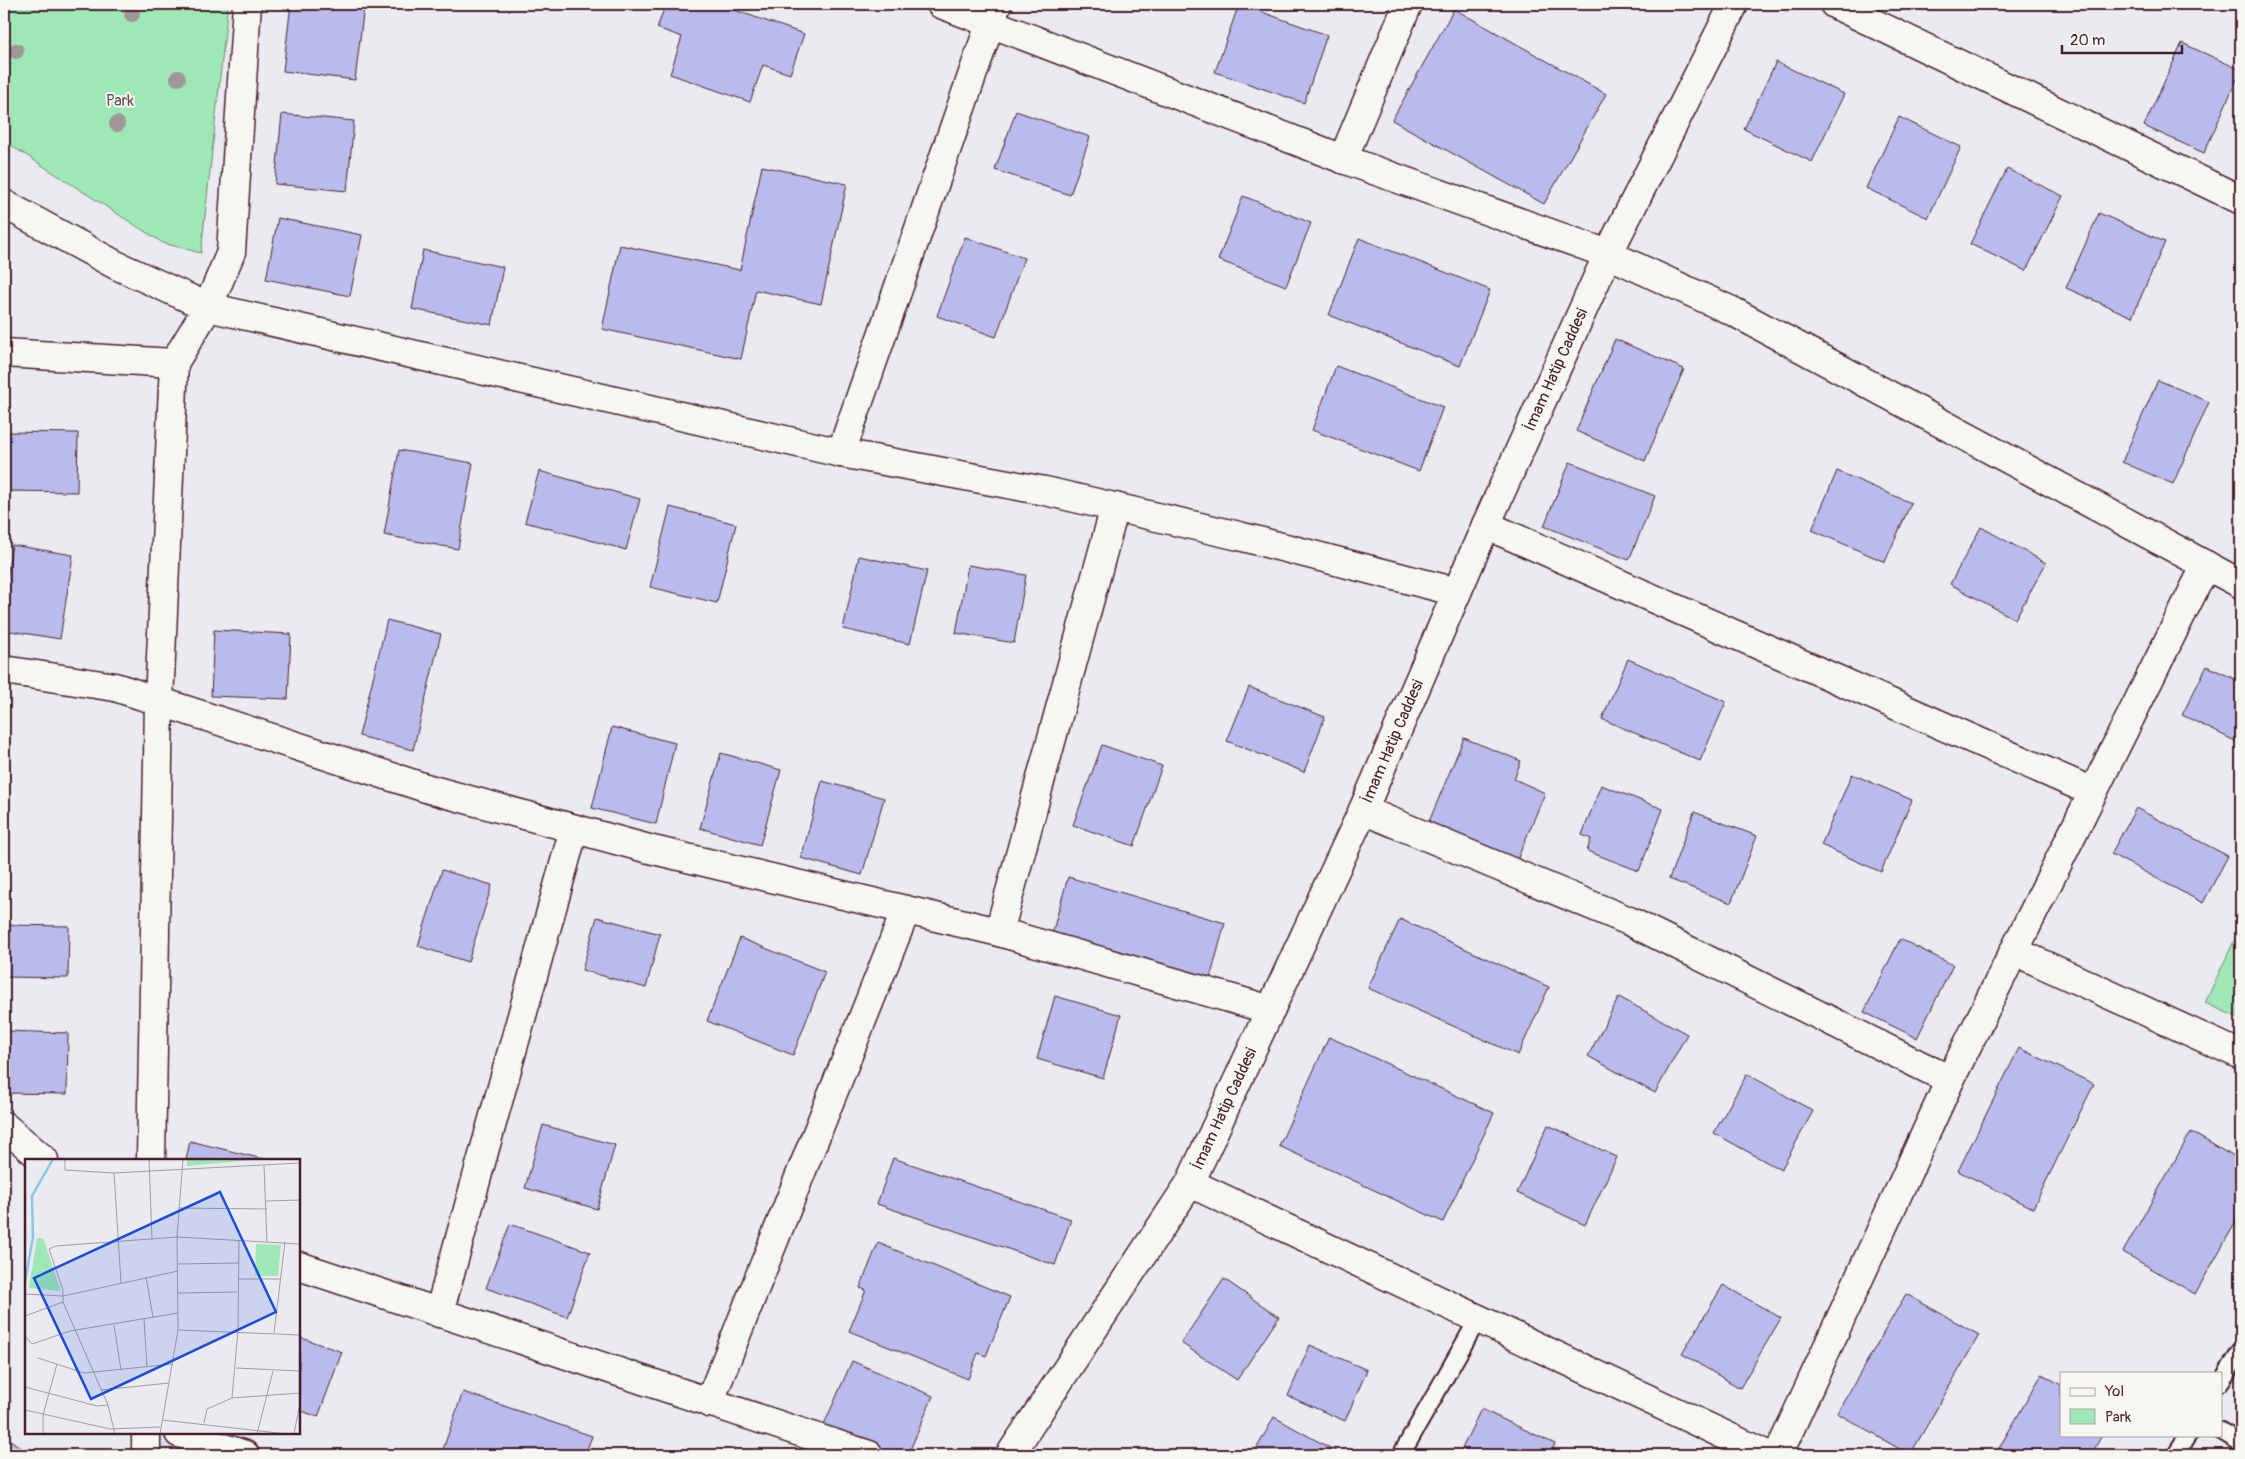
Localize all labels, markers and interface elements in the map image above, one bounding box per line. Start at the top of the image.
scale bar [2062,22,2182,54]
text: 20 m [2070,31,2105,50]
park label: Park [106,91,134,111]
street label: İmam Hatip Caddesi [1520,305,1592,434]
street label: İmam Hatip Caddesi [1357,677,1428,806]
street label: İmam Hatip Caddesi [1187,1044,1261,1173]
inset map [25,1159,300,1434]
legend [2060,1372,2222,1436]
text: Yol [2104,1382,2124,1401]
text: Park [2105,1408,2132,1427]

